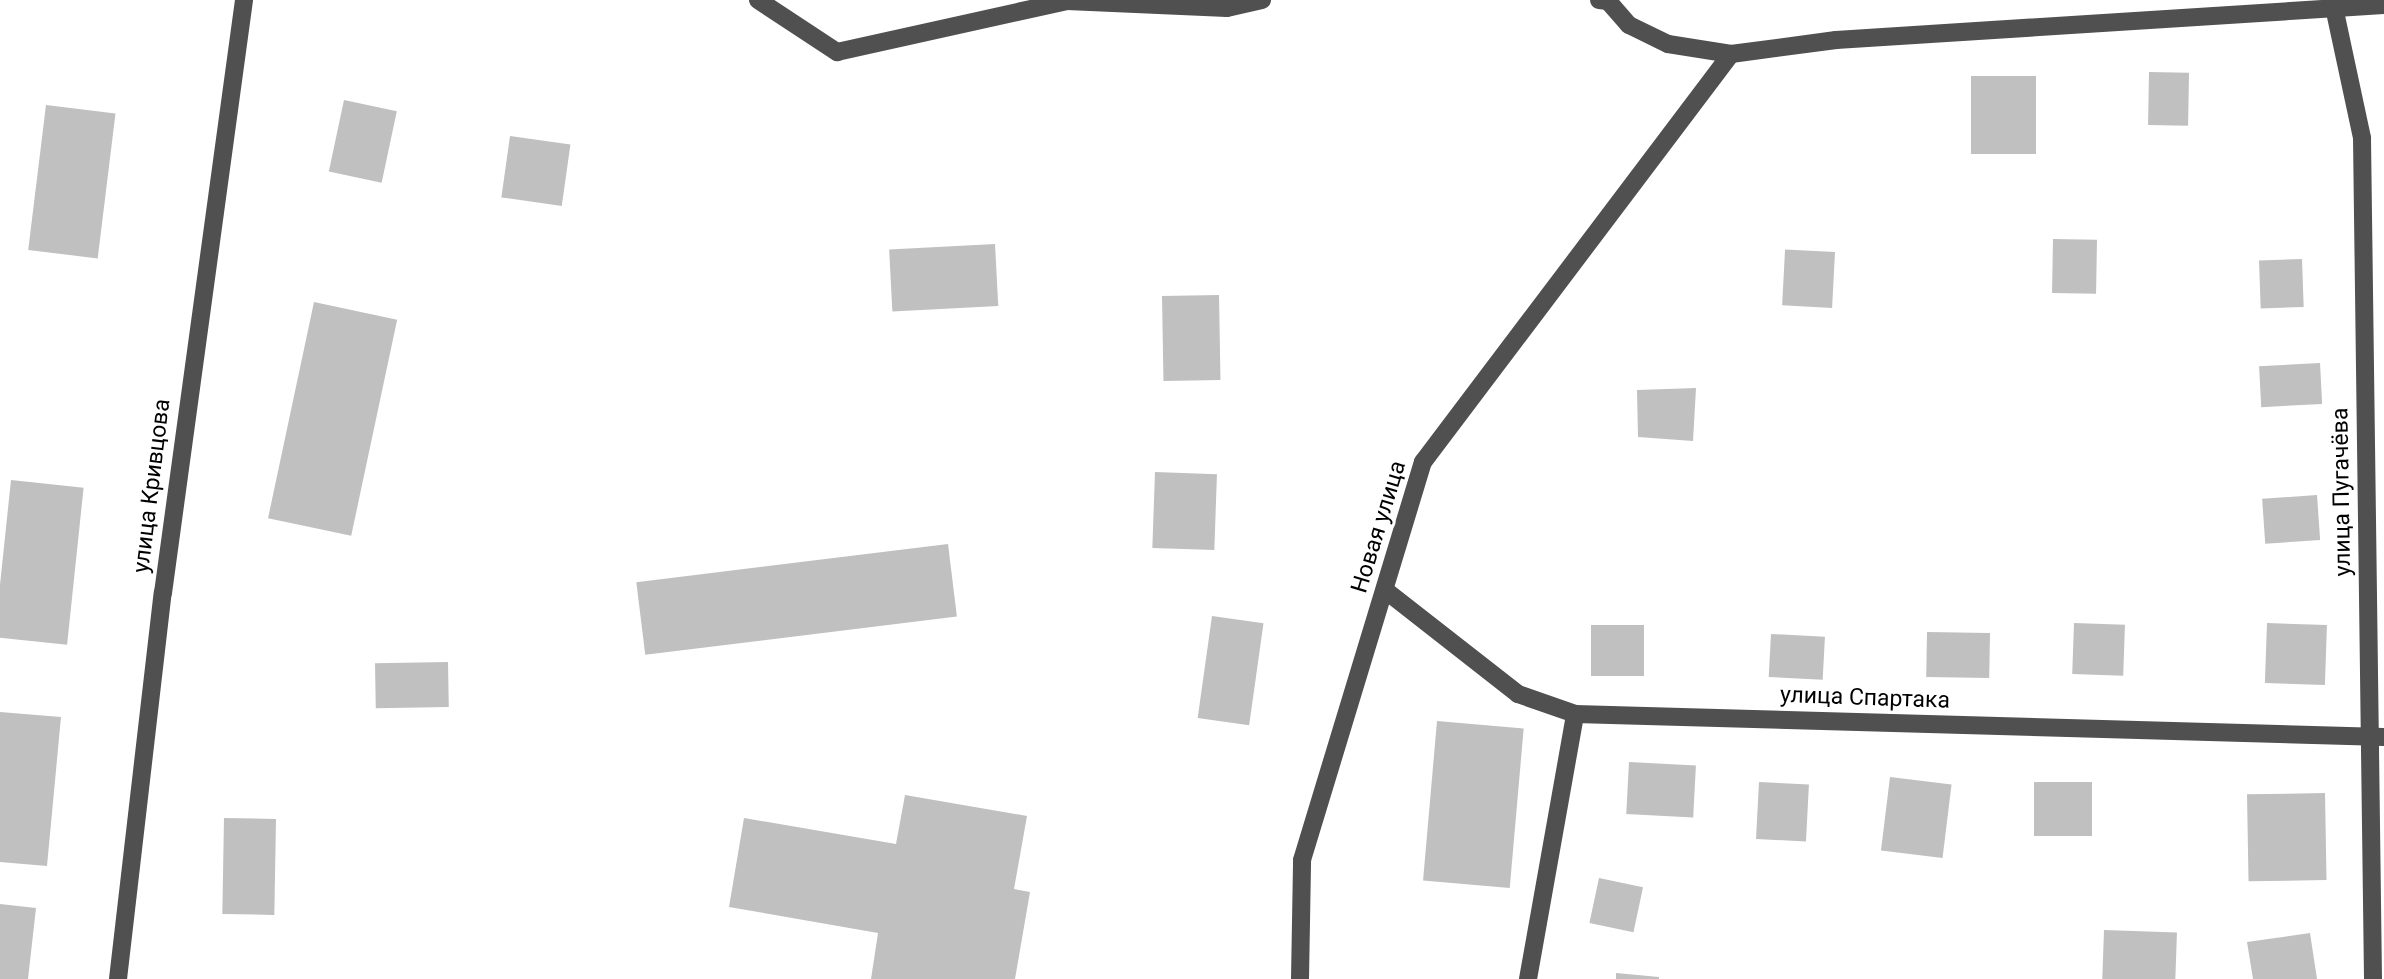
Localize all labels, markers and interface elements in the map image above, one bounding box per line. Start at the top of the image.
street label: улица Кривцова [128,397,176,575]
street label: улица Пугачёва [2327,407,2357,577]
street label: Новая улица [1346,458,1412,596]
street label: улица Спартака [1780,681,1950,715]

